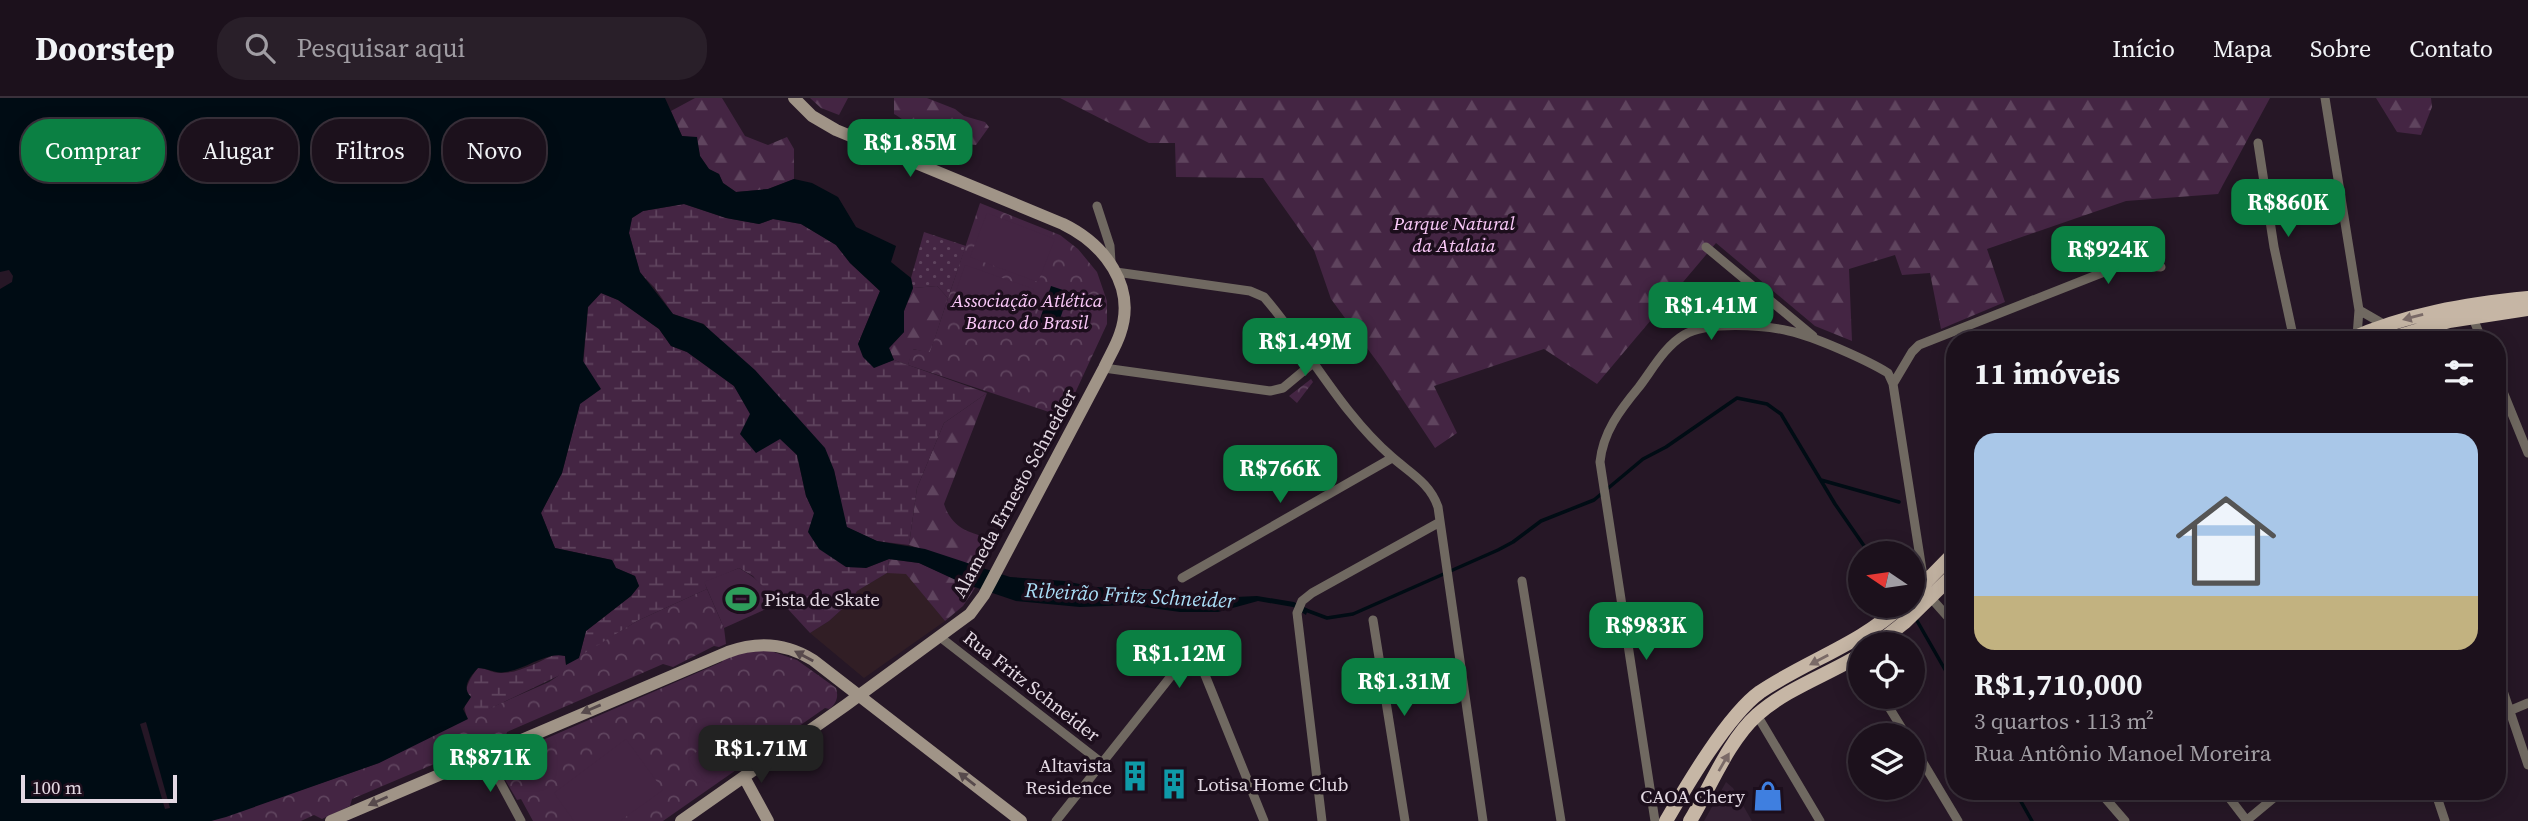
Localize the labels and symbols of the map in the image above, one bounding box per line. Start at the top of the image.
pin: R$1.85M [845,120,975,179]
pin: R$860K [2231,180,2345,239]
park label: Parque Natural da Atalaia [1392,210,1516,258]
pin: R$924K [2051,226,2165,286]
pin: R$1.41M [1646,282,1776,342]
park label: Associação Atlética Banco do Brasil [950,287,1103,335]
one-way arrow [2402,313,2423,323]
pin: R$1.49M [1240,318,1370,378]
street label: Alameda Ernesto Schneider [946,384,1082,602]
pin: R$766K [1223,446,1337,505]
north arrow [1848,541,1925,618]
water label: Ribeirão Fritz Schneider [1023,575,1236,615]
sports icon: Pista de Skate [724,582,758,616]
place label: Pista de Skate [764,586,880,612]
pin: R$983K [1589,602,1703,662]
street label: Rua Fritz Schneider [958,625,1106,747]
pin: R$1.12M [1114,630,1244,690]
one-way arrow [794,650,814,661]
one-way arrow [1809,654,1829,666]
pin: R$1.31M [1339,658,1469,718]
one-way arrow [581,704,602,715]
pin: R$1.71M [696,726,826,785]
pin: R$871K [433,734,547,794]
place label: Altavista Residence [1025,752,1112,800]
one-way arrow [1718,752,1730,772]
building icon: Altavista Residence [1118,759,1152,793]
building icon: Lotisa Home Club [1157,767,1191,801]
place label: Lotisa Home Club [1197,771,1349,797]
scale bar [21,772,177,804]
one-way arrow [958,772,976,787]
shop icon: CAOA Chery [1751,779,1785,813]
place label: CAOA Chery [1640,783,1745,809]
one-way arrow [367,795,388,806]

